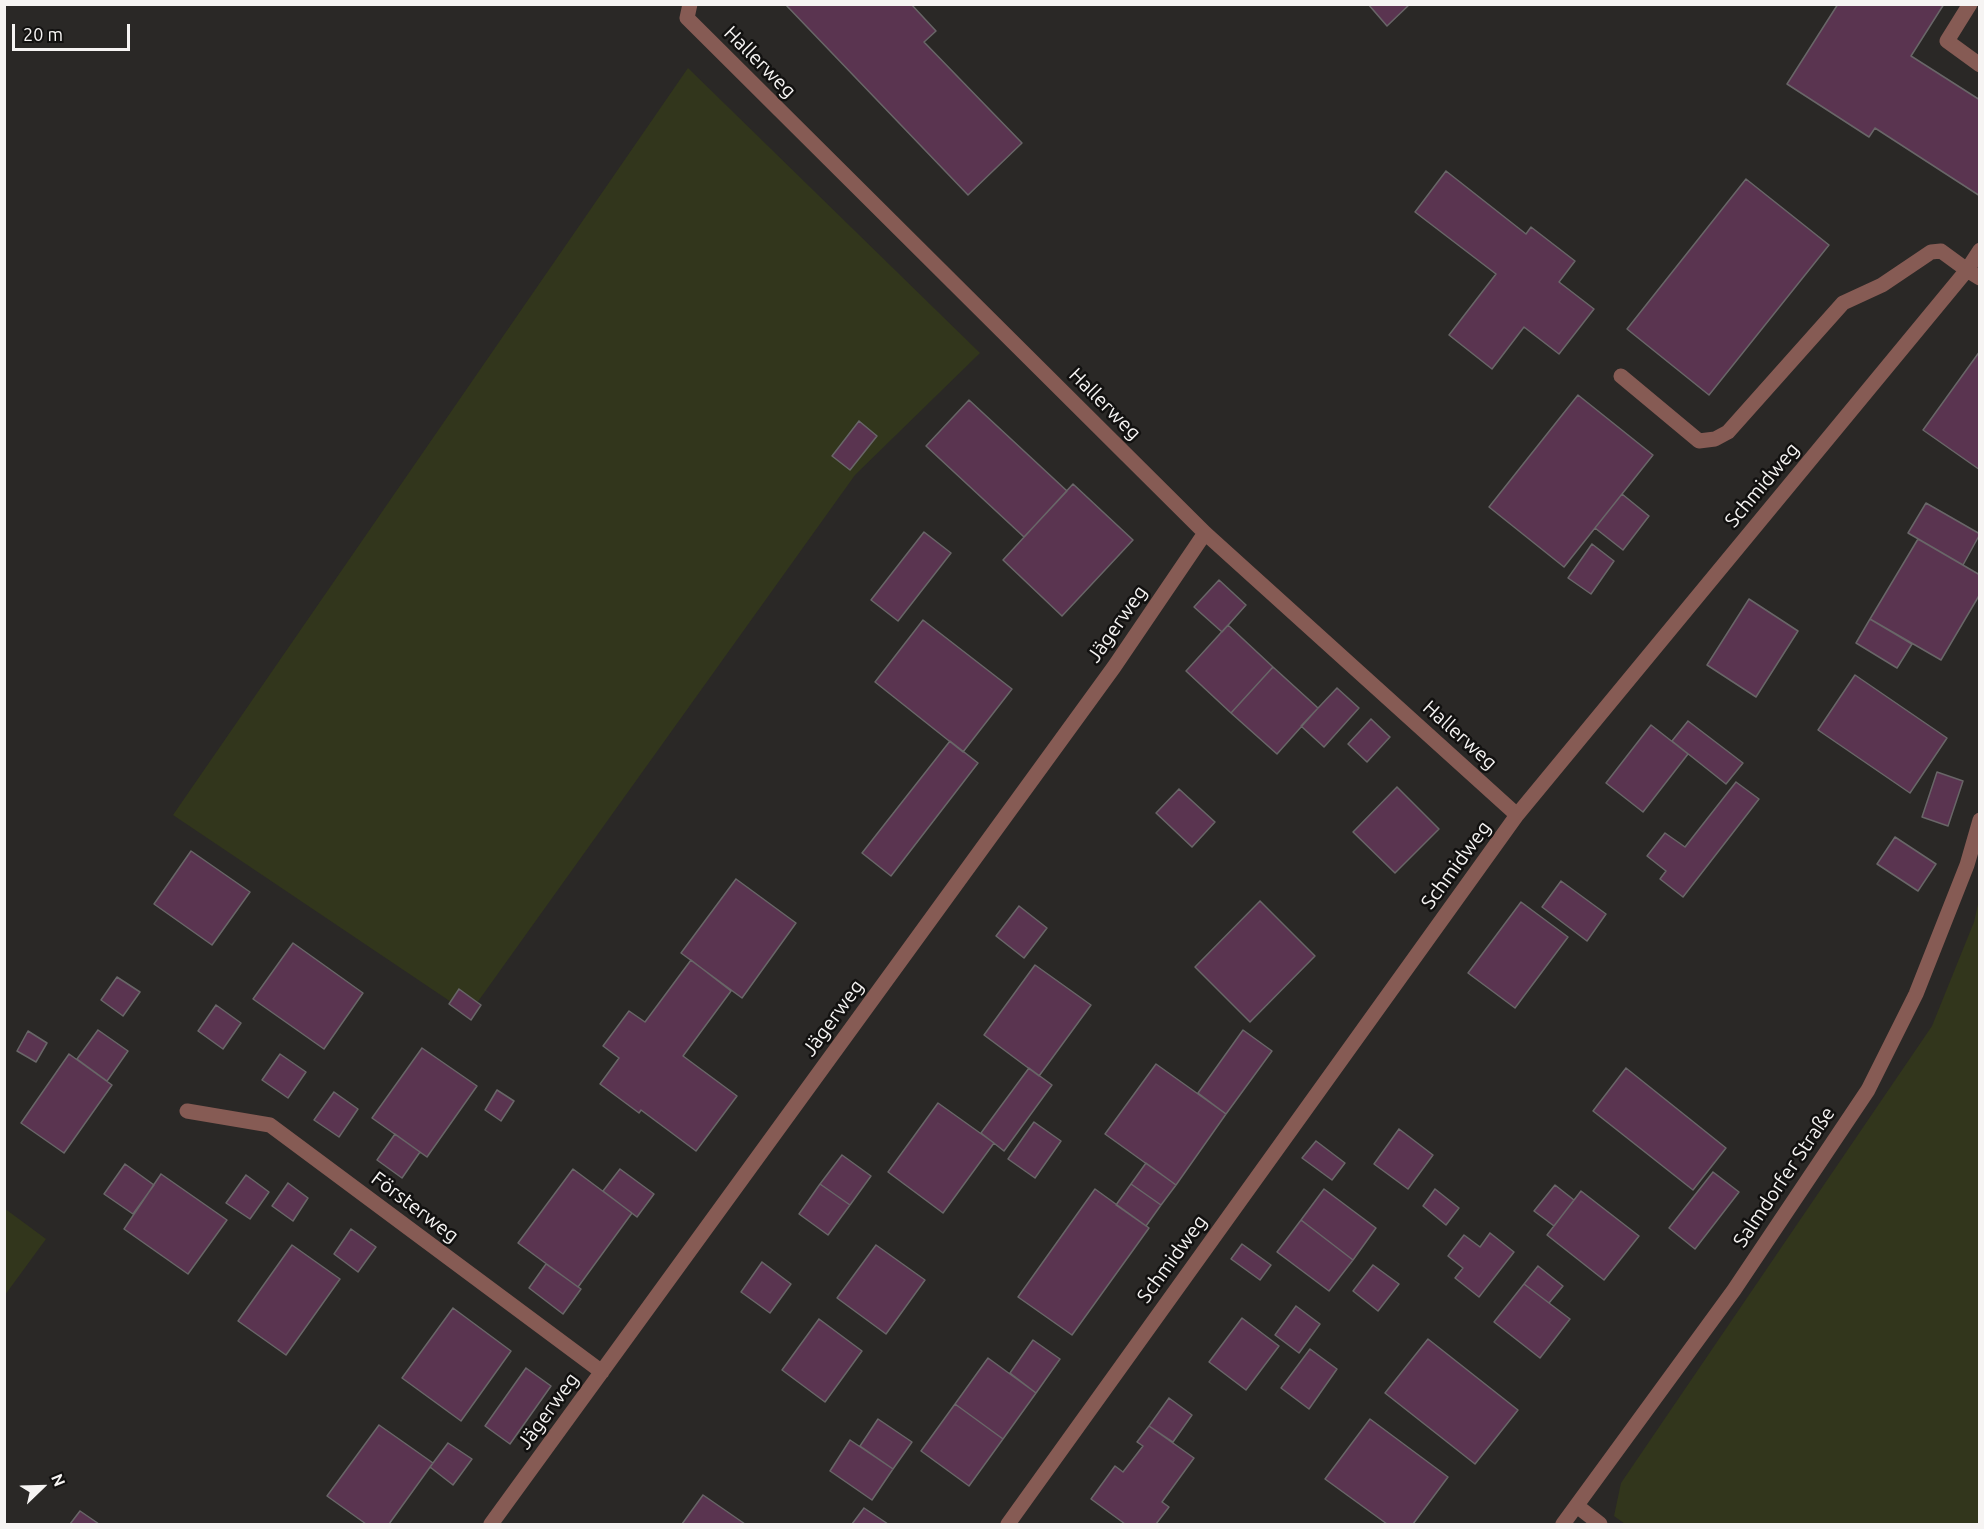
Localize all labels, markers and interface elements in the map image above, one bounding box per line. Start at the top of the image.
scale bar [15,12,134,50]
street label: Hallerweg [719,21,801,103]
text: 20 m [23,24,63,44]
street label: Hallerweg [1064,363,1146,445]
street label: Schmidweg [1720,438,1804,532]
street label: Jägerweg [1082,581,1152,667]
street label: Hallerweg [1418,695,1502,775]
street label: Schmidweg [1416,816,1496,914]
street label: Jägerweg [797,975,869,1061]
street label: Salmdorfer Straße [1728,1102,1840,1252]
street label: Försterweg [367,1166,463,1248]
street label: Schmidweg [1132,1210,1212,1308]
street label: Jägerweg [512,1368,584,1454]
north arrow [12,1457,72,1517]
text: N [48,1471,69,1489]

